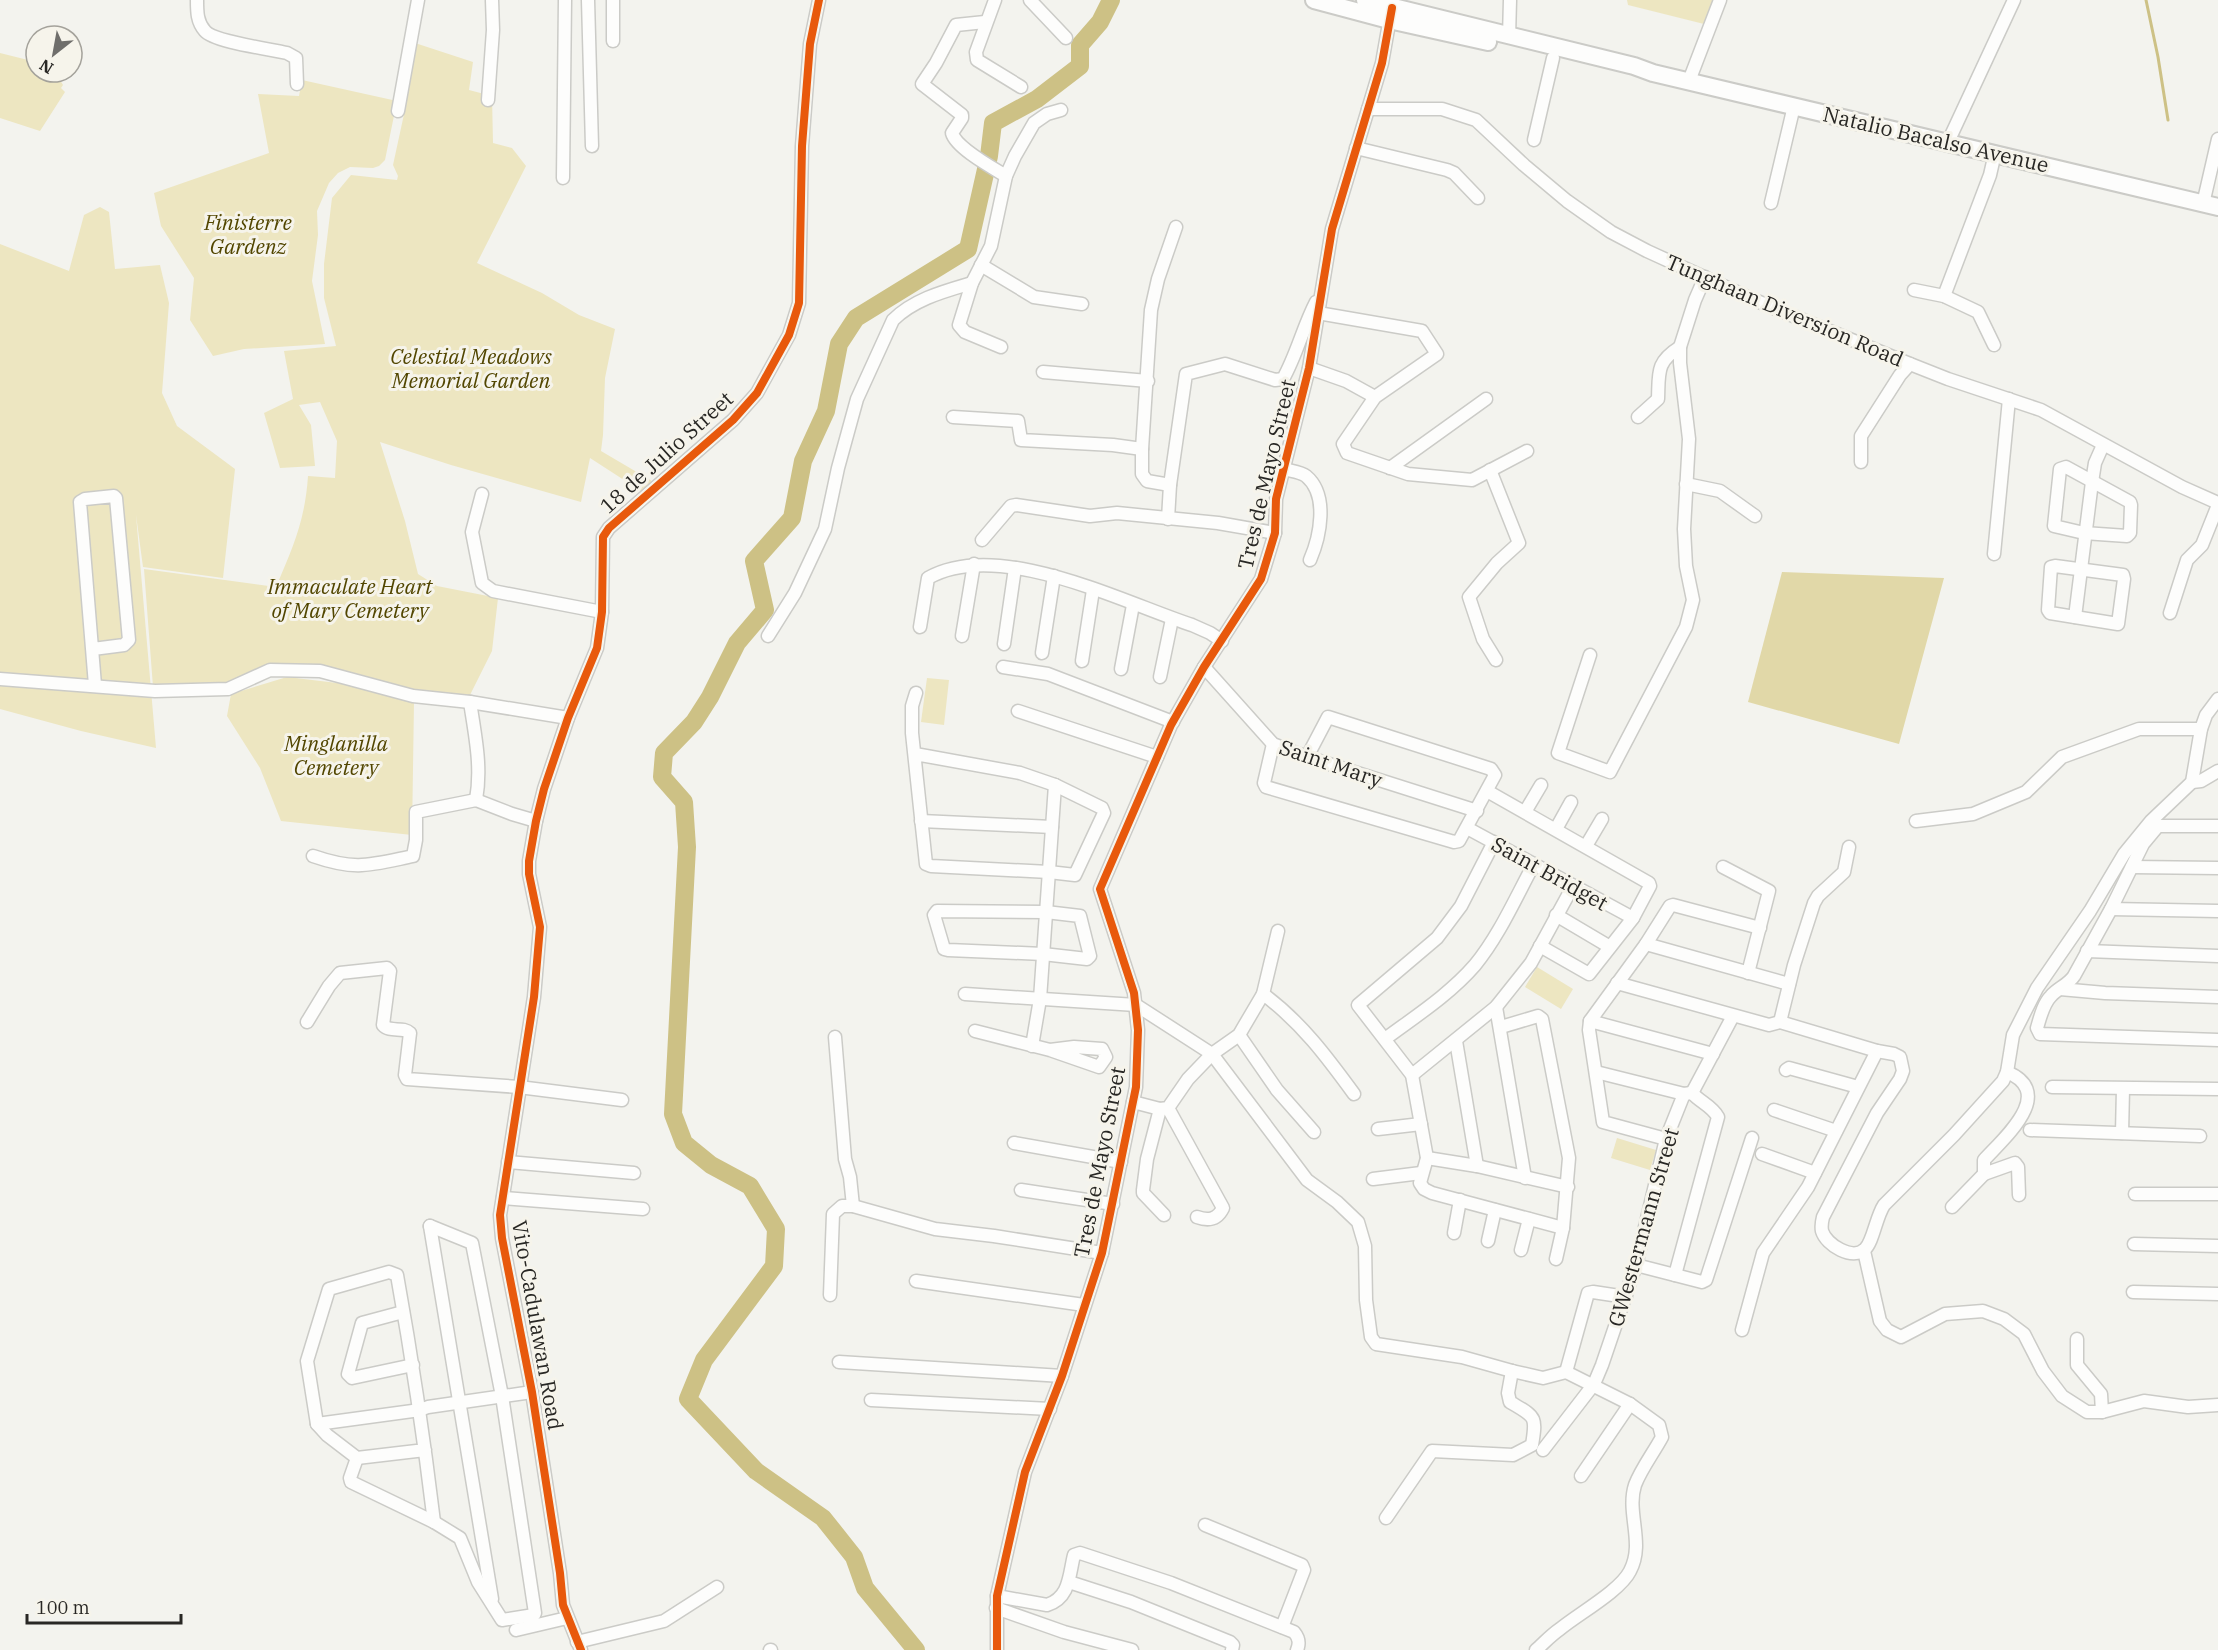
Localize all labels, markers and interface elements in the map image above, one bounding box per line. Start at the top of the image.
north arrow [24,24,84,84]
text: N [36,55,57,79]
street label: Natalio Bacalso Avenue [1820,99,2052,179]
park label: Finisterre Gardenz [203,208,293,260]
street label: Tunghaan Diversion Road [1662,247,1908,373]
park label: Celestial Meadows Memorial Garden [390,342,552,394]
street label: Tres de Mayo Street [1231,376,1301,572]
street label: 18 de Julio Street [593,385,739,519]
park label: Immaculate Heart of Mary Cemetery [267,572,433,624]
park label: Minglanilla Cemetery [283,729,388,781]
street label: Saint Mary [1276,732,1387,794]
street label: Saint Bridget [1487,830,1613,916]
street label: Tres de Mayo Street [1067,1064,1131,1260]
street label: GWestermann Street [1601,1124,1685,1330]
street label: Vito-Cadulawan Road [506,1218,570,1432]
scale bar [27,1587,182,1625]
text: 100 m [36,1596,90,1619]

